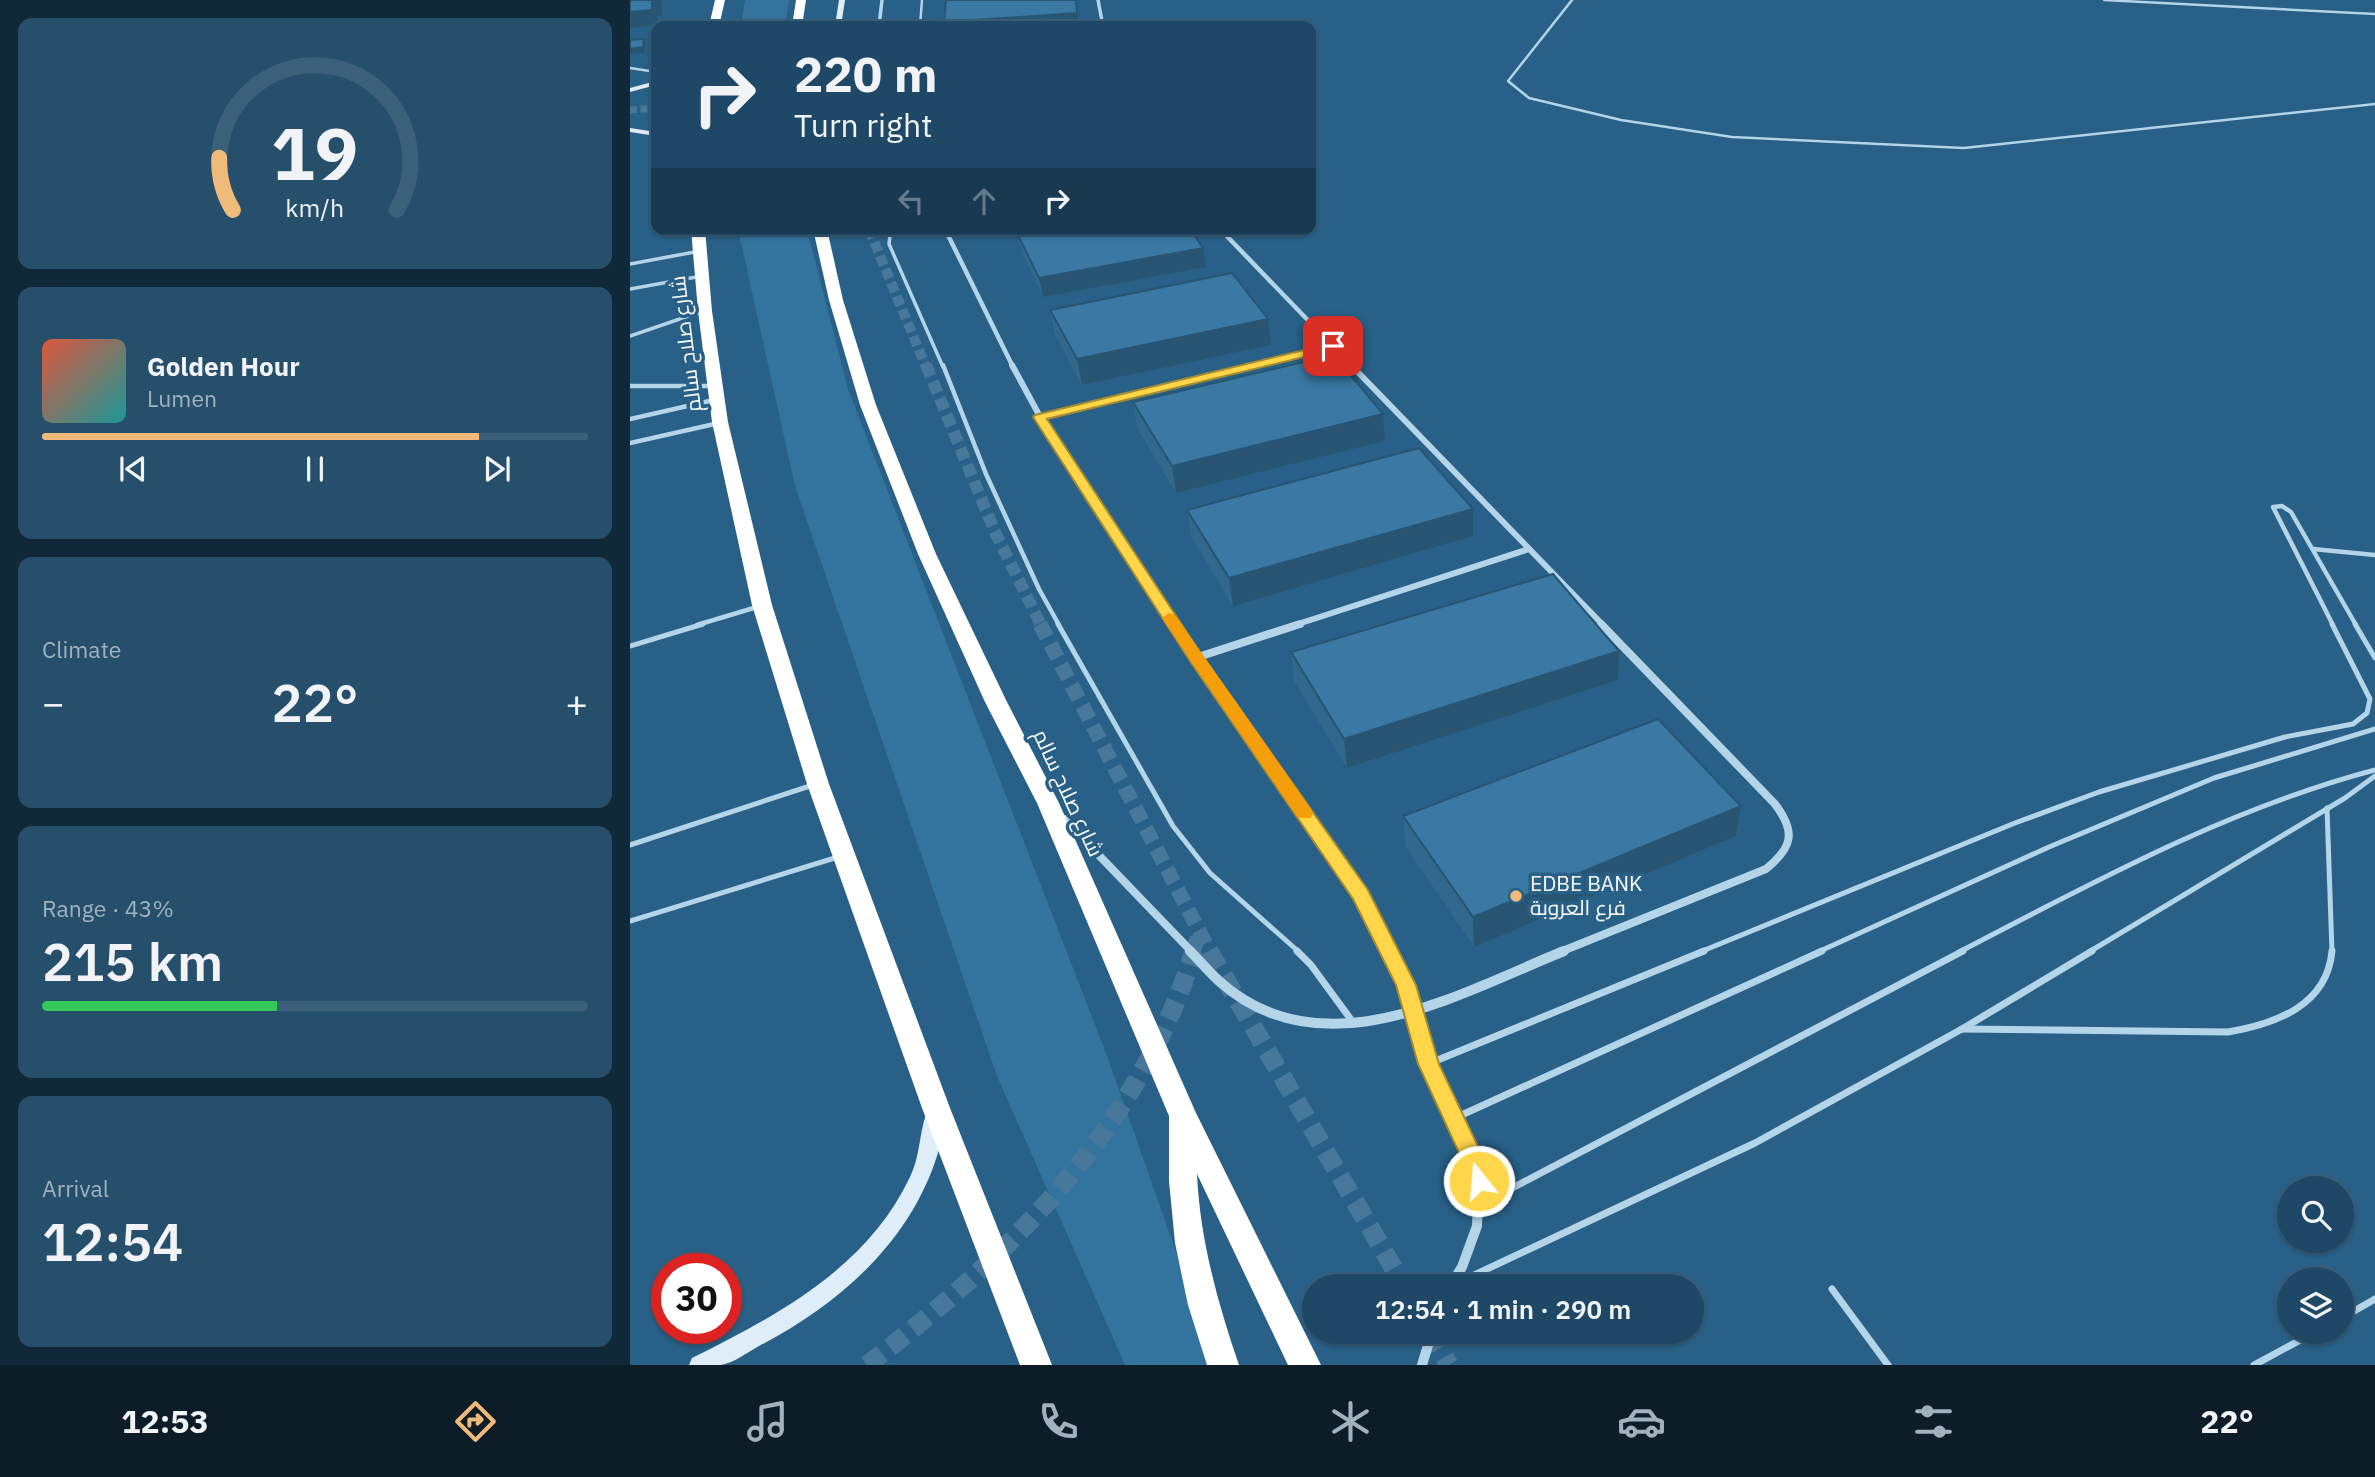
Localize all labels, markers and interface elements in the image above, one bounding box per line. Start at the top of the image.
text: 220 m [794,42,938,105]
icon: right [679,49,770,140]
text: Turn right [794,104,932,146]
text: 19 [271,105,359,200]
icon: left [892,182,930,220]
icon: ahead [965,182,1003,220]
icon: right [1038,182,1076,220]
text: km/h [286,191,344,224]
street label: شارع صلاح سالم [663,274,708,414]
pin [1303,316,1363,376]
icon: arrive [1314,327,1352,365]
text: Golden Hour [147,349,300,383]
text: Lumen [147,383,217,413]
icon: previous [114,450,152,488]
icon: pause [296,450,334,488]
icon: next [478,450,516,488]
text: Climate [42,634,121,664]
text: 22° [272,669,358,736]
text: − [42,678,65,727]
text: + [565,678,588,727]
street label: شارع صلاح سالم [1026,724,1111,861]
place label: EDBE BANK فرع العروبة [1530,869,1642,922]
marker: EDBE BANK فرع العروبة [1508,888,1524,904]
text: Range · 43% [42,893,174,923]
text: 215 km [42,928,223,995]
position arrow [1442,1144,1516,1218]
text: Arrival [42,1173,109,1203]
map controls [2277,1176,2354,1344]
button: search [2277,1176,2354,1253]
text: 12:54 [42,1208,183,1275]
speed limit sign: 30 [651,1253,742,1344]
button: layers [2277,1267,2354,1344]
text: 12:54 · 1 min · 290 m [1375,1292,1631,1326]
icon: directions [451,1397,500,1446]
icon: music [743,1397,792,1446]
icon: phone [1034,1397,1083,1446]
icon: climate [1326,1397,1375,1446]
icon: car [1617,1397,1666,1446]
icon: filters [1909,1397,1958,1446]
text: 12:53 [121,1400,209,1442]
text: 22° [2200,1400,2254,1442]

